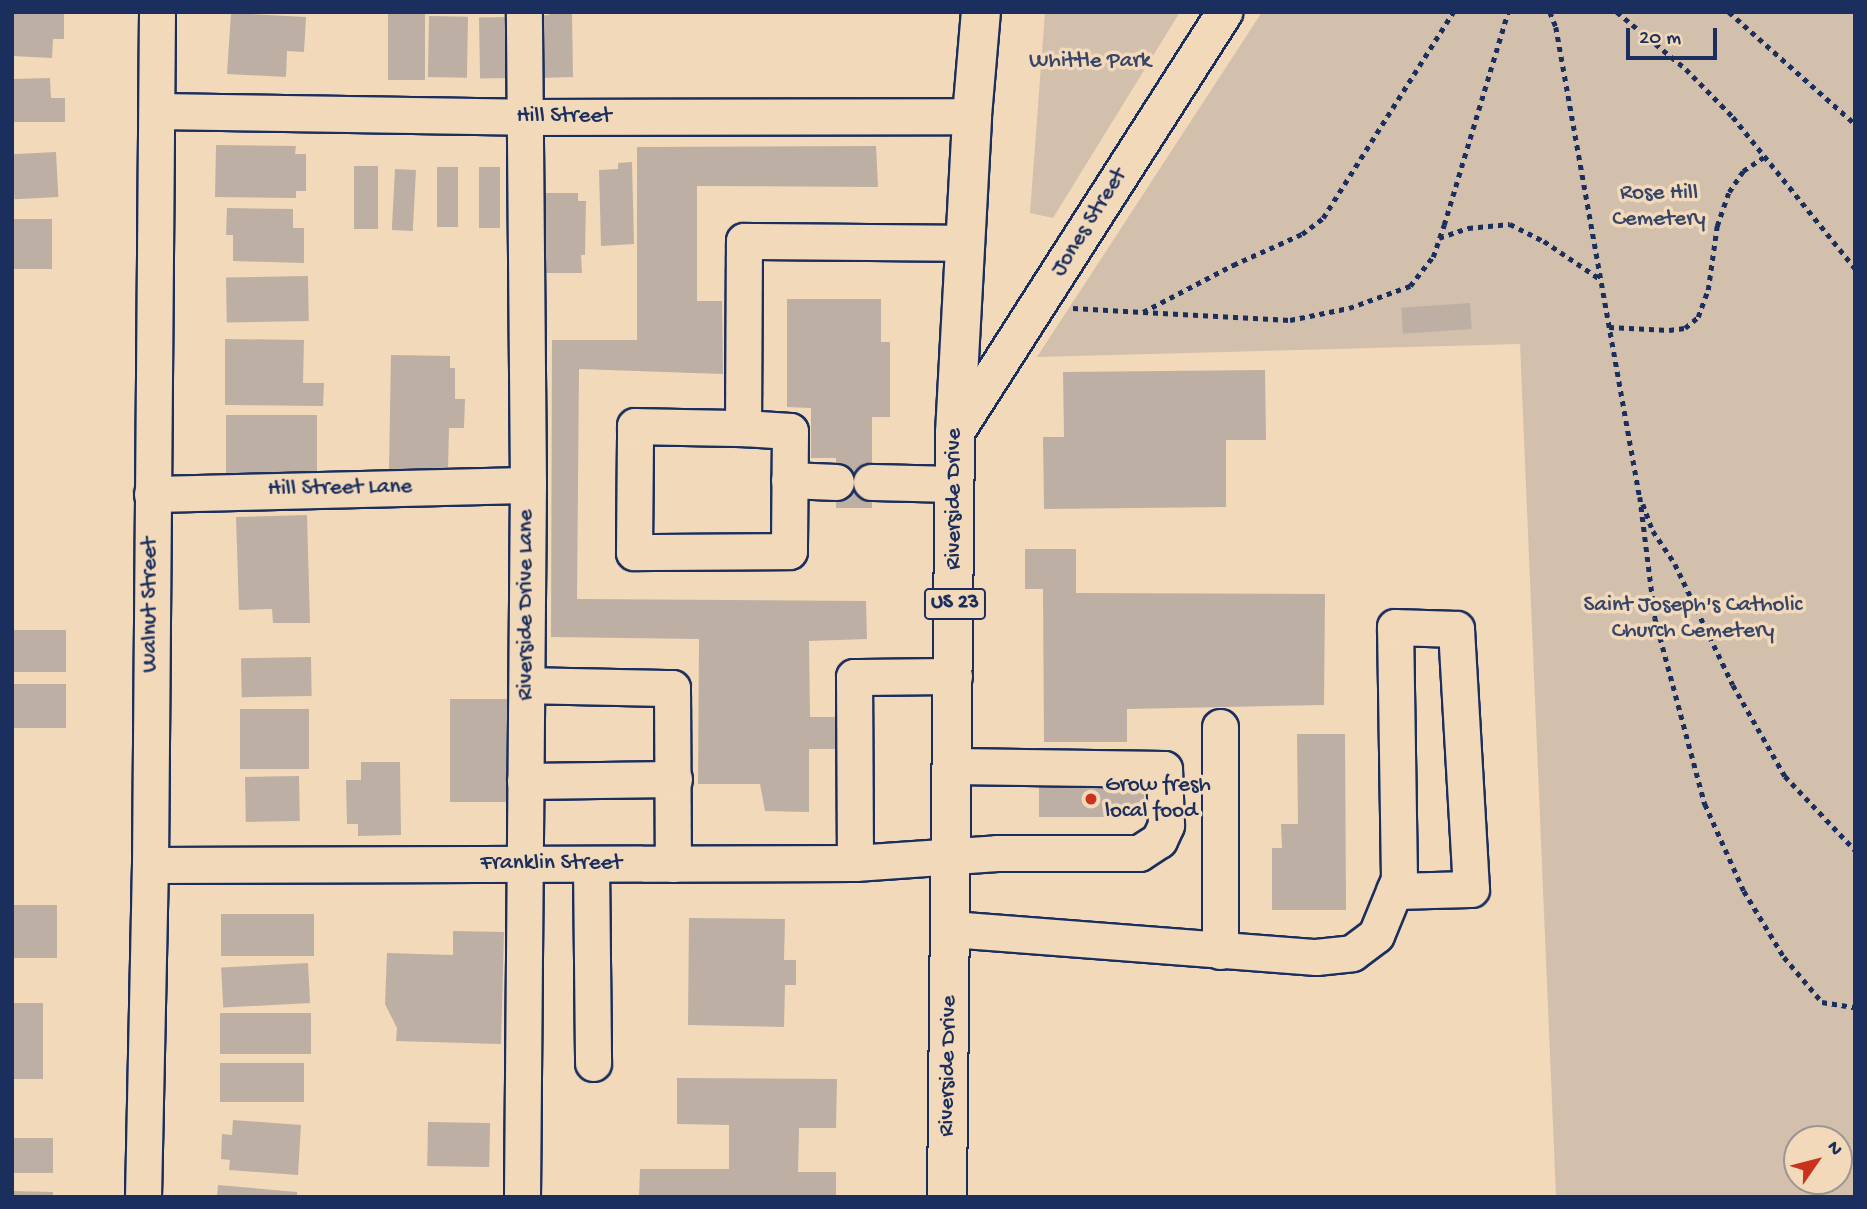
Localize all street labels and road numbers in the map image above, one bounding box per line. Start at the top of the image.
street label: Hill Street [516,103,612,131]
street label: Jones Street [1046,164,1134,282]
street label: Riverside Drive [941,428,969,570]
street label: Hill Street Lane [268,474,412,504]
street label: Riverside Drive Lane [513,509,541,701]
street label: Walnut Street [137,537,165,673]
road number: US 23 [923,586,986,622]
street label: Franklin Street [480,850,622,878]
street label: Riverside Drive [934,995,964,1137]

